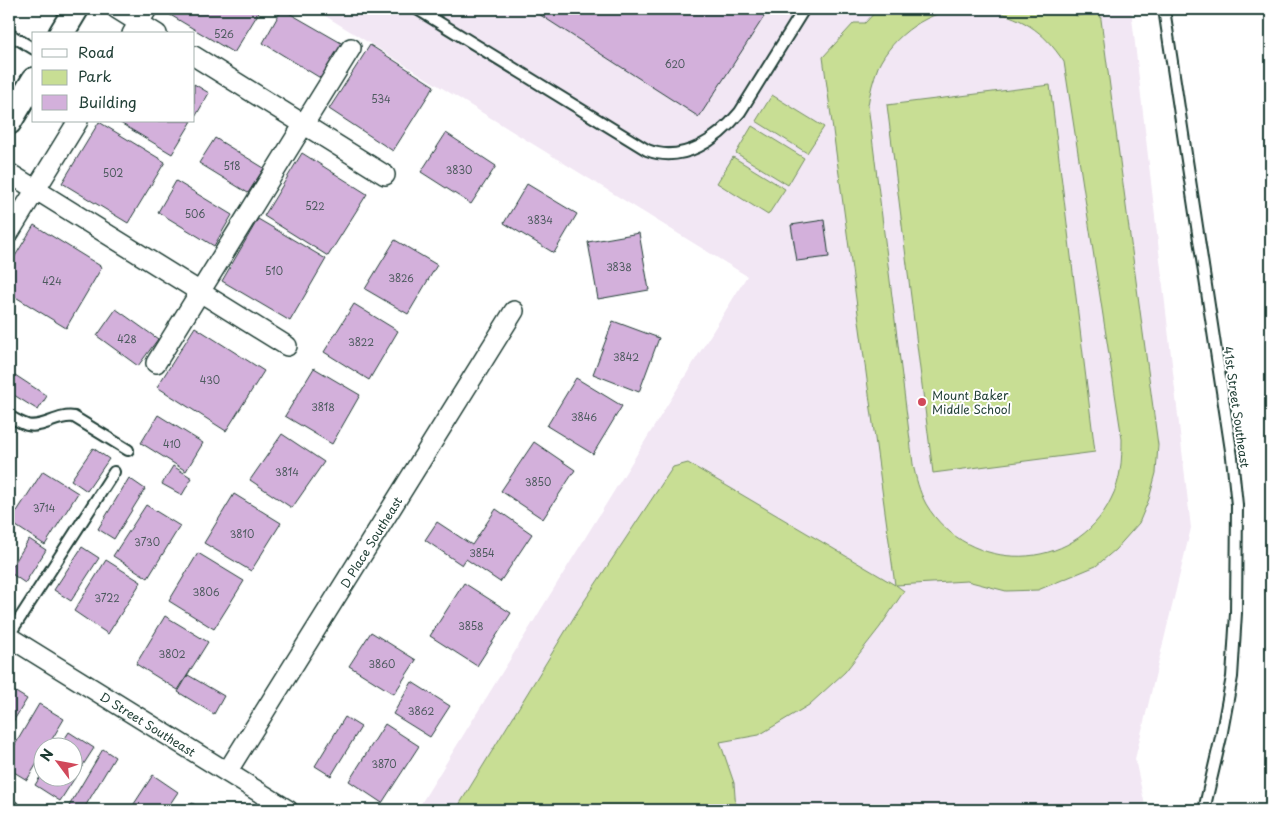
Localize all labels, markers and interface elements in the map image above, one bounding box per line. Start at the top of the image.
house number: 526 [214,26,234,41]
legend [32,32,195,122]
text: Road [78,40,114,63]
house number: 620 [665,56,685,71]
text: Park [78,64,112,87]
text: Building [78,90,137,113]
house number: 534 [371,91,391,106]
house number: 518 [224,158,240,173]
house number: 3830 [446,162,472,177]
house number: 502 [103,165,123,180]
house number: 522 [305,198,325,213]
house number: 506 [185,206,205,221]
house number: 3834 [527,212,553,227]
house number: 3838 [606,259,632,274]
house number: 510 [265,263,283,278]
house number: 3826 [388,270,414,285]
house number: 424 [42,273,62,288]
house number: 428 [117,331,137,346]
house number: 3822 [348,334,374,349]
street label: 41st Street Southeast [1220,345,1254,469]
house number: 3842 [613,349,639,364]
house number: 430 [200,372,220,387]
place label: Mount Baker Middle School [932,386,1011,418]
marker: Mount Baker Middle School [916,396,928,408]
house number: 3818 [311,399,335,414]
house number: 3846 [571,409,597,424]
house number: 410 [163,436,181,451]
house number: 3814 [275,464,299,479]
house number: 3850 [525,474,551,489]
street label: D Place Southeast [336,493,406,591]
house number: 3714 [33,500,56,515]
house number: 3810 [230,526,254,541]
house number: 3730 [134,534,160,549]
house number: 3854 [469,545,495,560]
house number: 3806 [193,584,219,599]
house number: 3722 [94,590,120,605]
house number: 3858 [458,618,484,633]
house number: 3802 [158,646,186,661]
house number: 3860 [369,656,395,671]
street label: D Street Southeast [97,687,200,761]
house number: 3862 [408,703,434,718]
north arrow [32,736,82,786]
text: N [35,745,58,765]
house number: 3870 [371,756,397,771]

